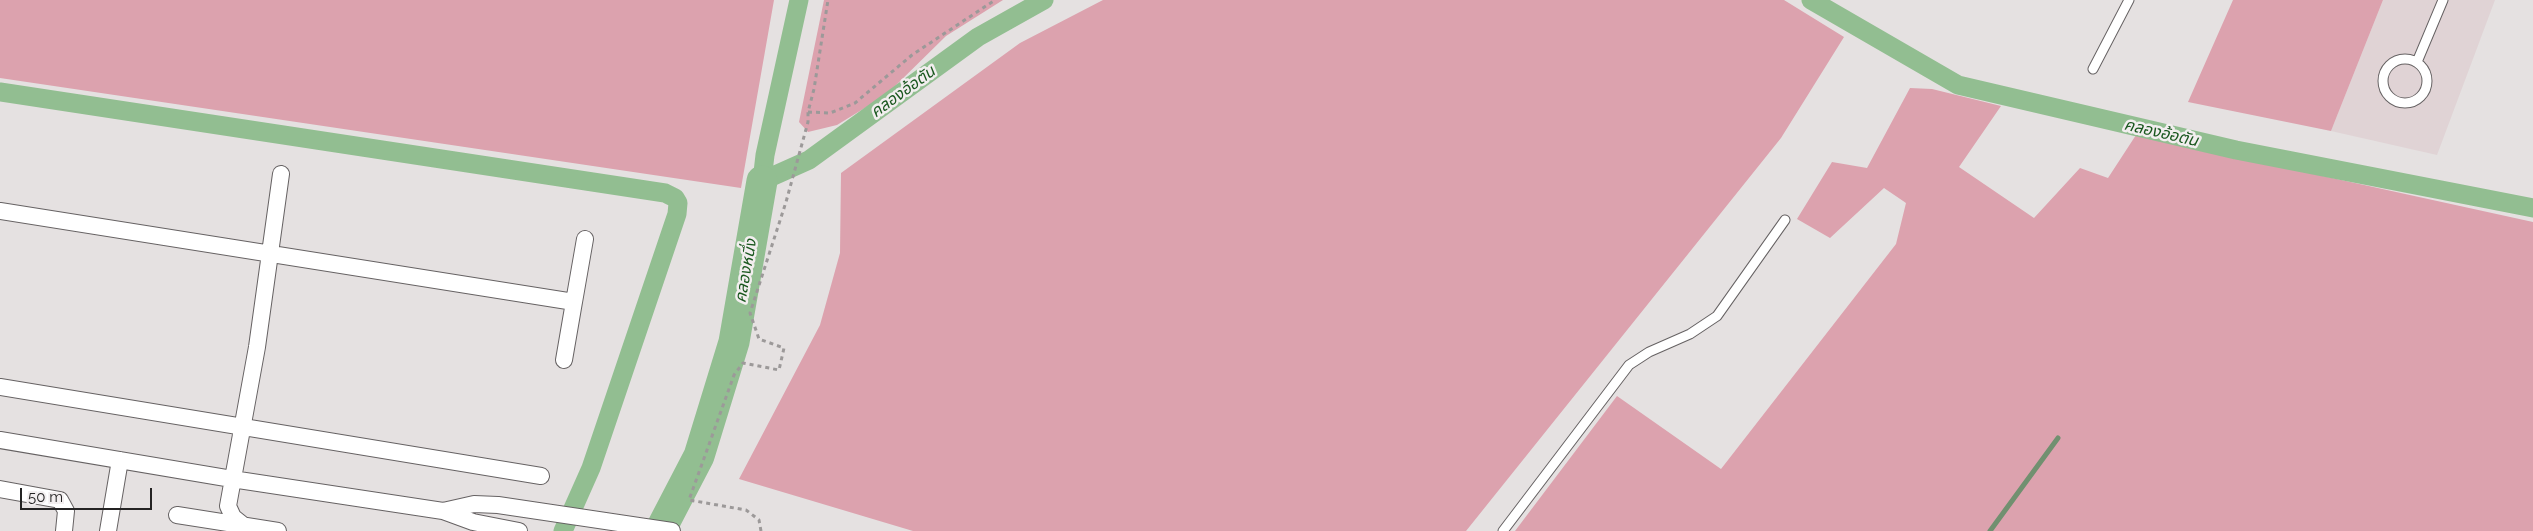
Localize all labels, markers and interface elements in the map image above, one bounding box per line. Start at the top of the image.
water label: คลองอ้อตัน [867,62,939,122]
water label: คลองอ้อตัน [2122,115,2200,151]
water label: คลองหนึ่ง [731,238,761,304]
scale bar [22,478,155,510]
text: 50 m [28,488,63,506]

